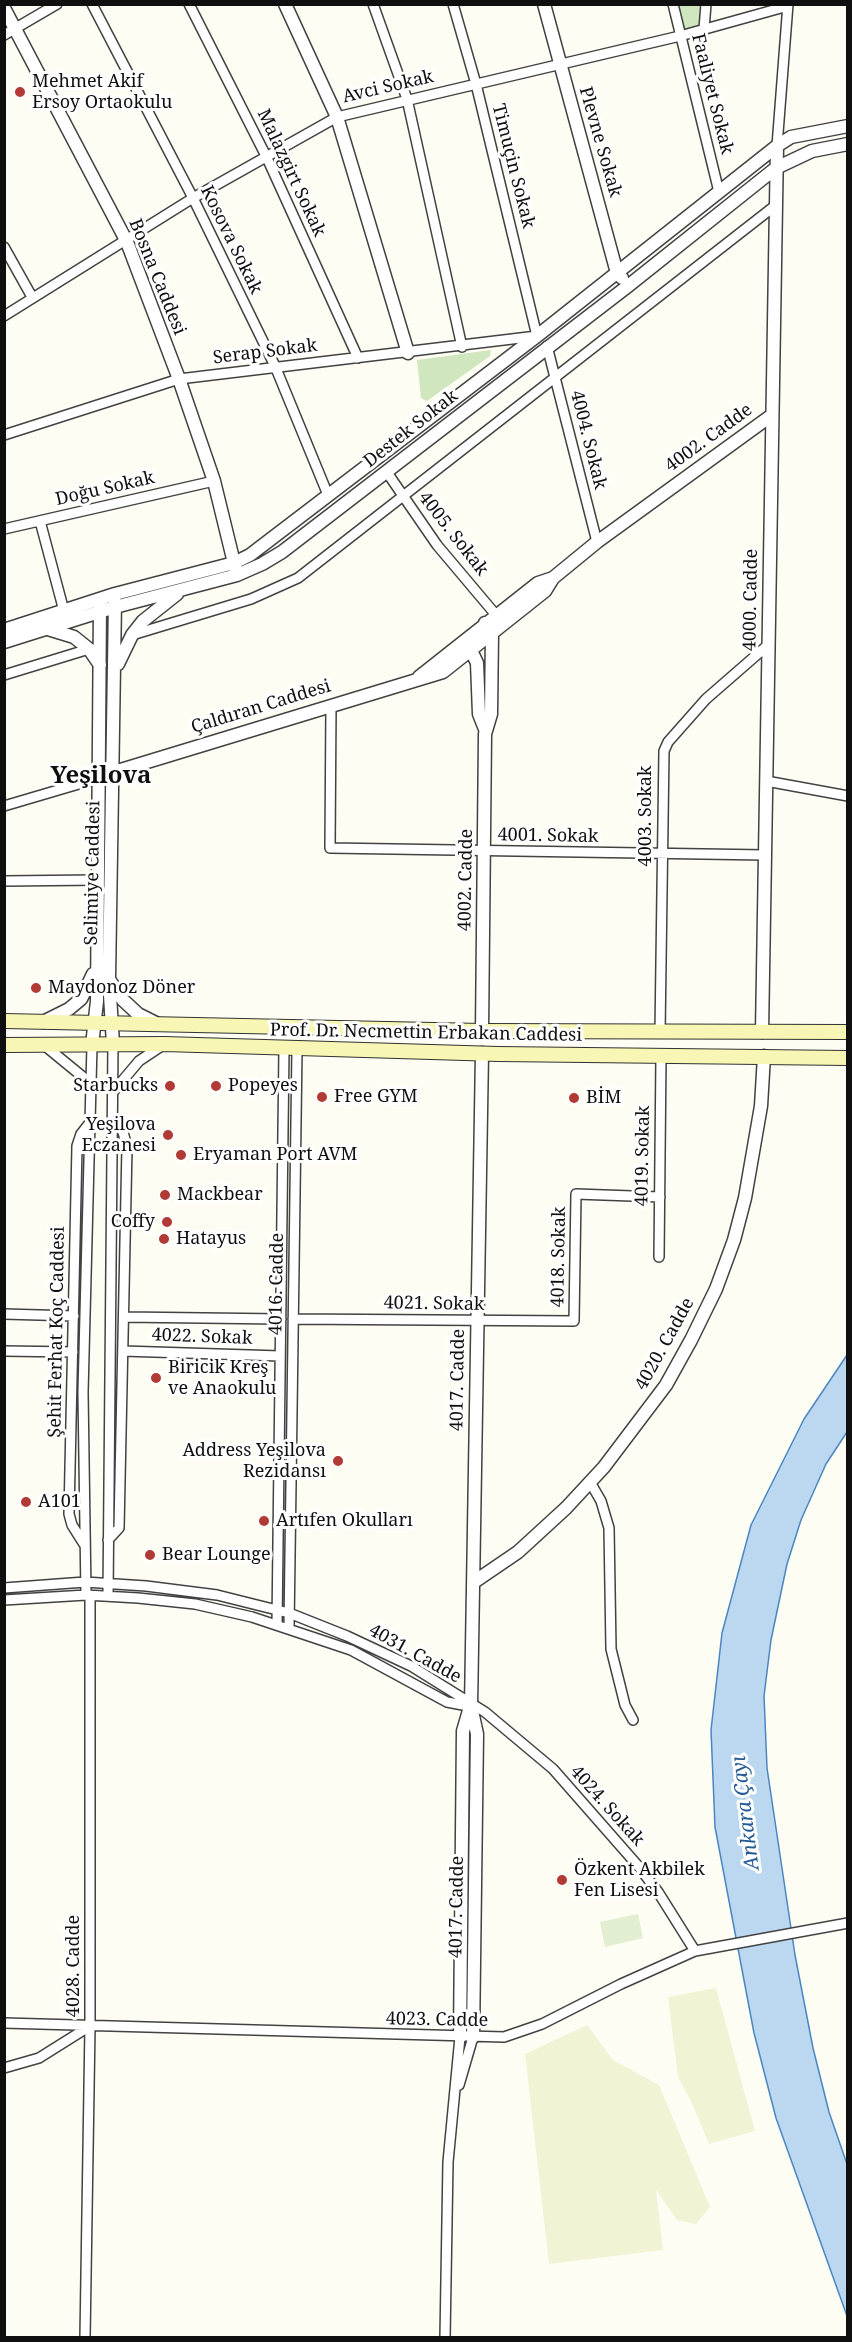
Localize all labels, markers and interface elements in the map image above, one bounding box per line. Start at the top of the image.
street label: Faaliyet Sokak [687,31,737,157]
street label: Avci Sokak [340,66,436,108]
place label: Mehmet Akif Ersoy Ortaokulu [32,71,172,113]
street label: Plevne Sokak [574,84,626,200]
marker: Mehmet Akif Ersoy Ortaokulu [13,85,27,99]
street label: Timuçin Sokak [487,102,539,230]
street label: Malazgirt Sokak [252,106,330,240]
street label: Kosova Sokak [195,182,267,298]
street label: Bosna Caddesi [124,216,190,338]
street label: Serap Sokak [212,335,318,369]
street label: Destek Sokak [360,386,462,472]
street label: 4004. Sokak [565,388,611,492]
street label: 4002. Cadde [661,399,757,477]
street label: Doğu Sokak [54,467,156,511]
street label: 4005. Sokak [413,488,493,580]
street label: 4000. Cadde [739,549,763,651]
street label: Çaldıran Caddesi [189,675,333,739]
district label: Yeşilova [51,762,151,790]
street label: 4003. Sokak [635,766,657,866]
street label: Selimiye Caddesi [81,800,105,946]
street label: 4001. Sokak [497,824,599,848]
street label: 4002. Cadde [454,829,478,931]
place label: Maydonoz Döner [48,977,195,999]
marker: Maydonoz Döner [29,981,43,995]
street label: Prof. Dr. Necmettin Erbakan Caddesi [270,1019,582,1047]
place label: Starbucks [73,1075,158,1097]
place label: Popeyes [228,1075,298,1097]
marker: Starbucks [163,1079,177,1093]
marker: Popeyes [209,1079,223,1093]
place label: Free GYM [334,1086,418,1108]
place label: BİM [586,1087,621,1109]
marker: Free GYM [315,1090,329,1104]
marker: BİM [567,1091,581,1105]
street label: 4019. Sokak [631,1105,655,1207]
place label: Yeşilova Eczanesi [81,1114,156,1156]
marker: Yeşilova Eczanesi [161,1128,175,1142]
place label: Eryaman Port AVM [193,1144,357,1166]
marker: Eryaman Port AVM [174,1148,188,1162]
place label: Mackbear [177,1184,263,1206]
marker: Mackbear [158,1188,172,1202]
street label: 4018. Sokak [547,1206,571,1308]
place label: Coffy [111,1211,155,1233]
marker: Coffy [160,1215,174,1229]
street label: Şehit Ferhat Koç Caddesi [44,1226,70,1438]
place label: Hatayus [176,1228,246,1250]
marker: Hatayus [157,1232,171,1246]
street label: 4016. Cadde [265,1233,289,1335]
street label: 4021. Sokak [383,1292,485,1316]
street label: 4020. Cadde [631,1294,699,1394]
street label: 4022. Sokak [151,1324,253,1350]
street label: 4017. Cadde [446,1329,470,1431]
place label: Biricik Kreş ve Anaokulu [168,1357,277,1400]
marker: Biricik Kreş ve Anaokulu [149,1371,163,1385]
place label: Address Yeşilova Rezidansı [183,1440,326,1482]
marker: Address Yeşilova Rezidansı [331,1454,345,1468]
place label: A101 [38,1491,81,1513]
marker: A101 [19,1495,33,1509]
place label: Artıfen Okulları [276,1510,413,1532]
marker: Artıfen Okulları [257,1514,271,1528]
place label: Bear Lounge [162,1544,271,1566]
marker: Bear Lounge [143,1548,157,1562]
street label: 4031. Cadde [365,1620,465,1688]
water label: Ankara Çayı [727,1754,765,1872]
street label: 4024. Sokak [565,1761,649,1851]
street label: 4017. Cadde [445,1856,469,1958]
place label: Özkent Akbilek Fen Lisesi [574,1859,705,1902]
marker: Özkent Akbilek Fen Lisesi [555,1873,569,1887]
street label: 4028. Cadde [63,1915,85,2017]
street label: 4023. Cadde [386,2008,488,2032]

